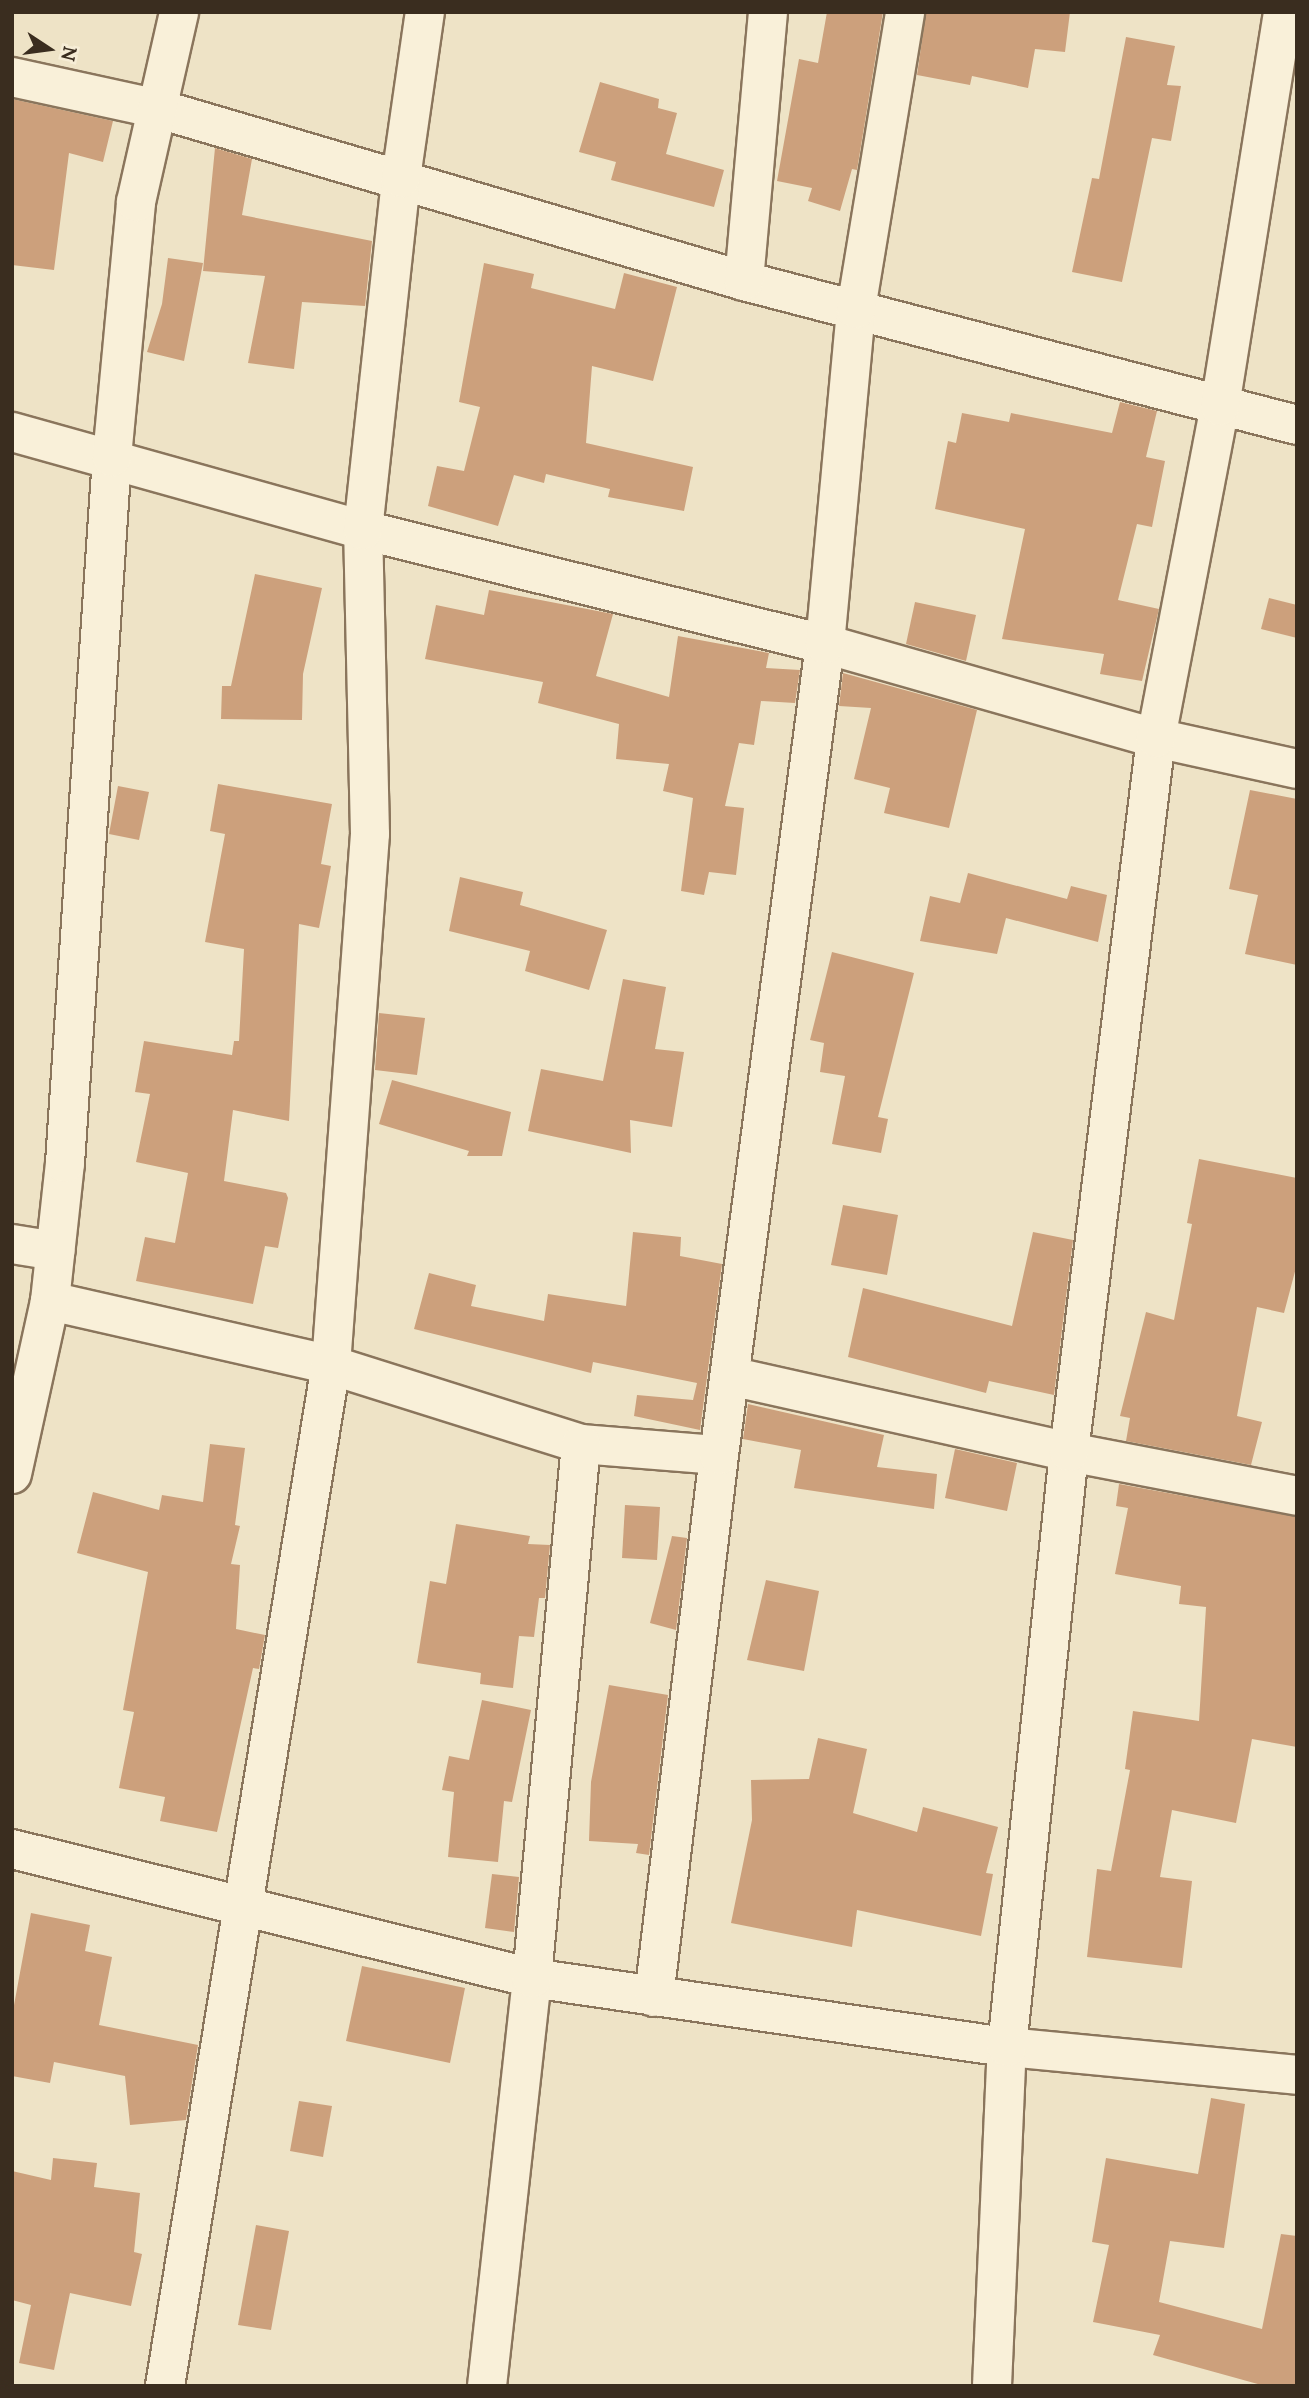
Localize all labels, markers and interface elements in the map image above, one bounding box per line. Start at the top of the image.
north arrow [14,14,84,84]
text: N [56,44,83,64]

